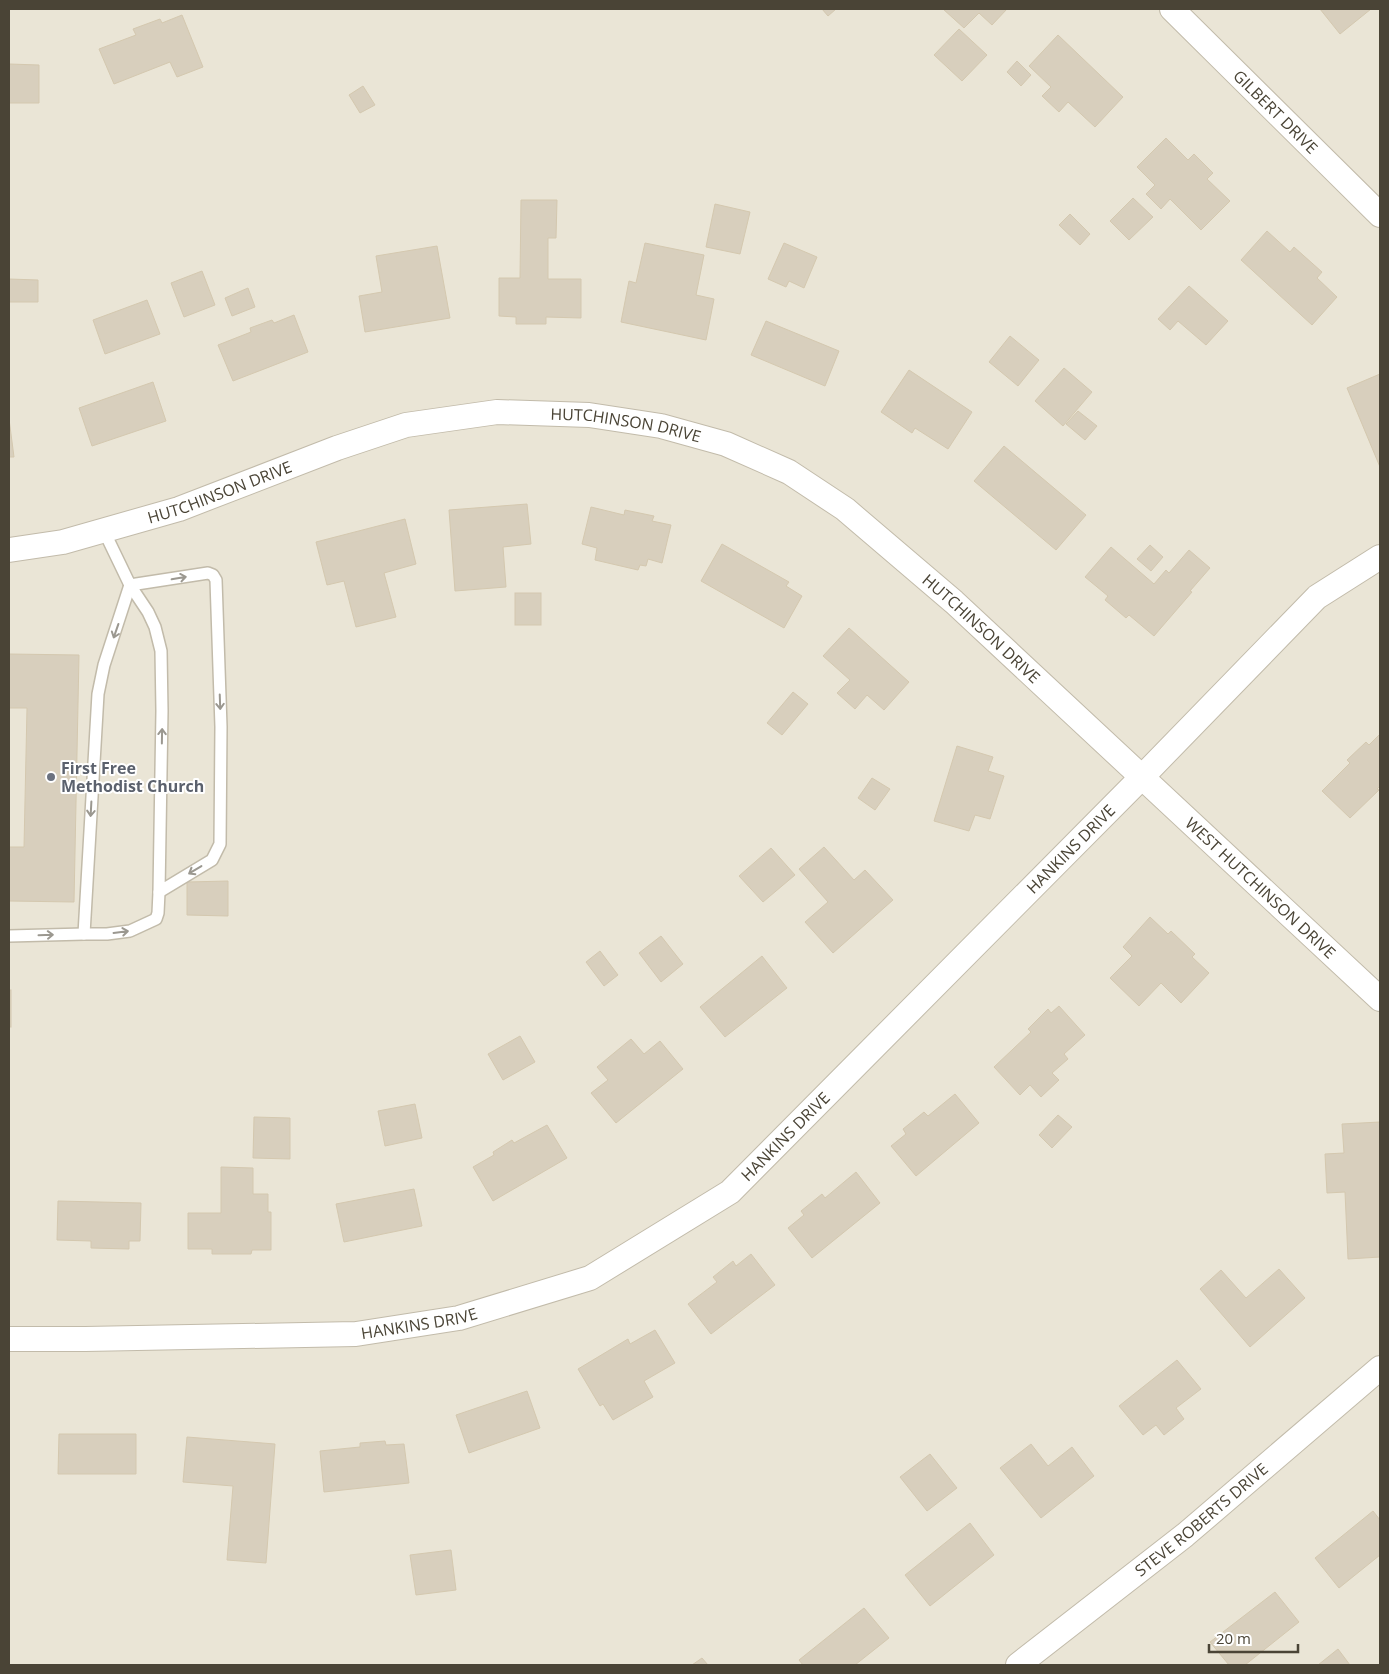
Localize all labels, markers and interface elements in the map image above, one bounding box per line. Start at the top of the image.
street label: GILBERT DRIVE [1229,65,1323,159]
street label: HUTCHINSON DRIVE [550,403,704,448]
street label: HUTCHINSON DRIVE [145,455,295,528]
street label: HUTCHINSON DRIVE [918,569,1045,688]
one-way arrow [170,573,186,583]
one-way arrow [110,623,120,639]
one-way arrow [215,693,225,709]
one-way arrow [157,729,167,745]
place label: First Free Methodist Church [61,757,204,797]
marker: First Free Methodist Church [45,771,57,783]
street label: HANKINS DRIVE [1021,799,1120,898]
one-way arrow [87,800,96,816]
street label: WEST HUTCHINSON DRIVE [1181,812,1341,963]
one-way arrow [188,865,202,875]
one-way arrow [112,927,128,937]
one-way arrow [38,930,54,940]
street label: HANKINS DRIVE [736,1087,835,1186]
street label: HANKINS DRIVE [359,1302,480,1344]
street label: STEVE ROBERTS DRIVE [1130,1458,1272,1581]
scale bar [1209,1622,1298,1654]
text: 20 m [1216,1628,1251,1648]

